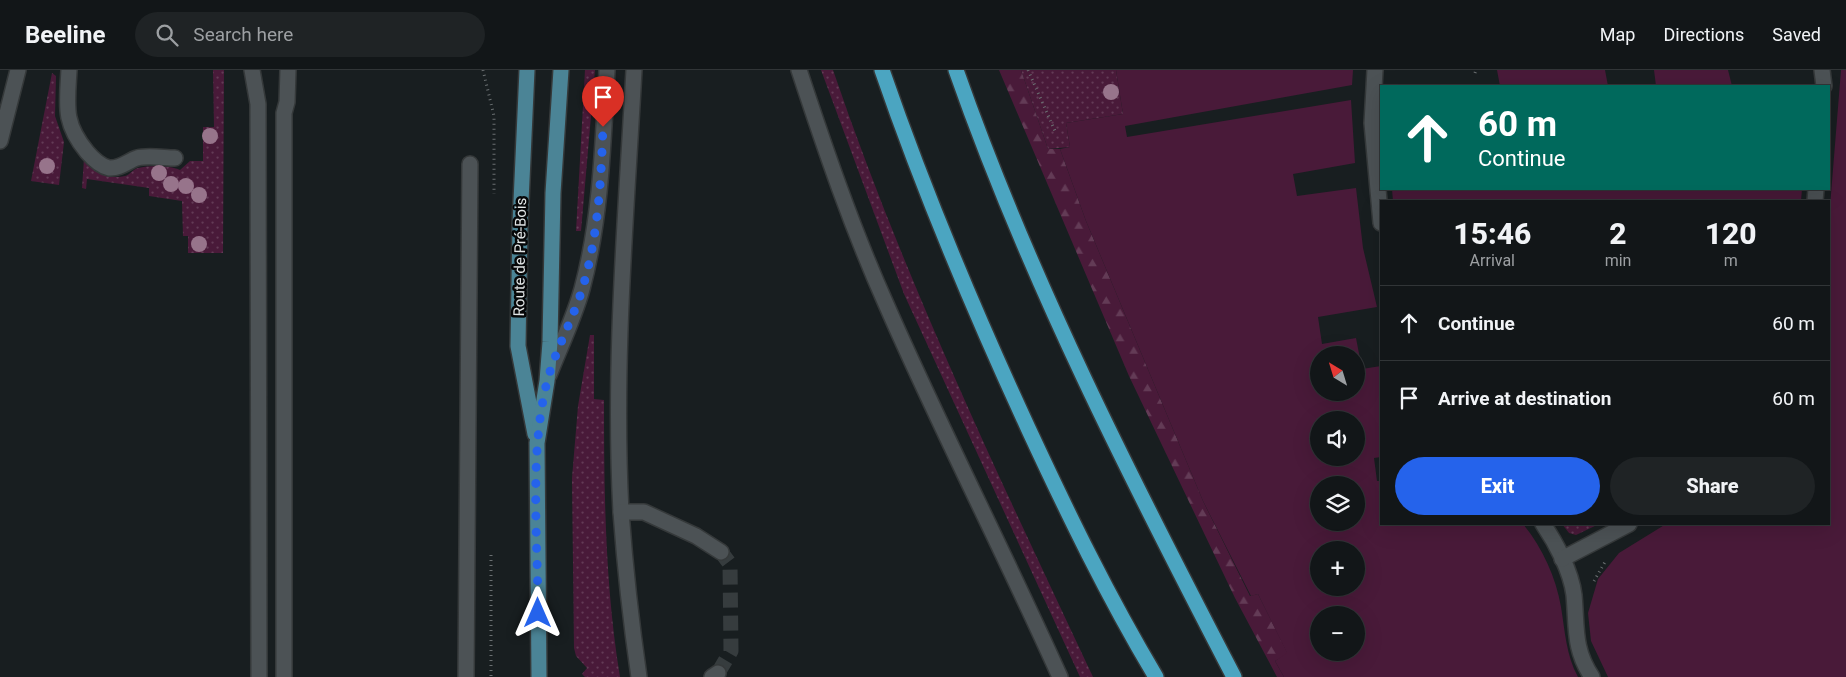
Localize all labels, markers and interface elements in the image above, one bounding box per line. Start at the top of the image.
search box [135,12,485,57]
text: Beeline [25,21,105,49]
icon: search [153,21,181,49]
text: Search here [193,23,293,46]
text: Map [1600,24,1635,45]
text: Directions [1663,24,1744,45]
text: Saved [1772,24,1821,45]
pin [582,76,624,127]
icon: arrive [589,83,617,111]
text: 60 m [1478,104,1557,145]
icon: ahead [1395,105,1460,170]
text: Continue [1478,146,1566,171]
street label: Route de Pré-Bois [510,198,530,316]
text: 15:46 [1453,216,1531,251]
text: 2 [1609,216,1627,251]
text: 120 [1705,216,1757,251]
text: Arrival [1470,251,1515,270]
text: min [1605,251,1631,270]
text: m [1724,251,1738,270]
icon: ahead [1395,309,1423,337]
text: Continue [1438,312,1515,335]
text: 60 m [1772,312,1815,335]
north arrow [1310,346,1365,401]
map controls [1310,346,1365,661]
icon: arrive [1395,384,1423,412]
text: Arrive at destination [1438,387,1611,410]
text: 60 m [1772,387,1815,410]
button: sound [1310,411,1365,466]
button: Exit [1395,457,1600,515]
button: Share [1610,457,1815,515]
button: layers [1310,476,1365,531]
button: + [1310,541,1365,596]
position arrow [511,586,563,638]
button: − [1310,606,1365,661]

